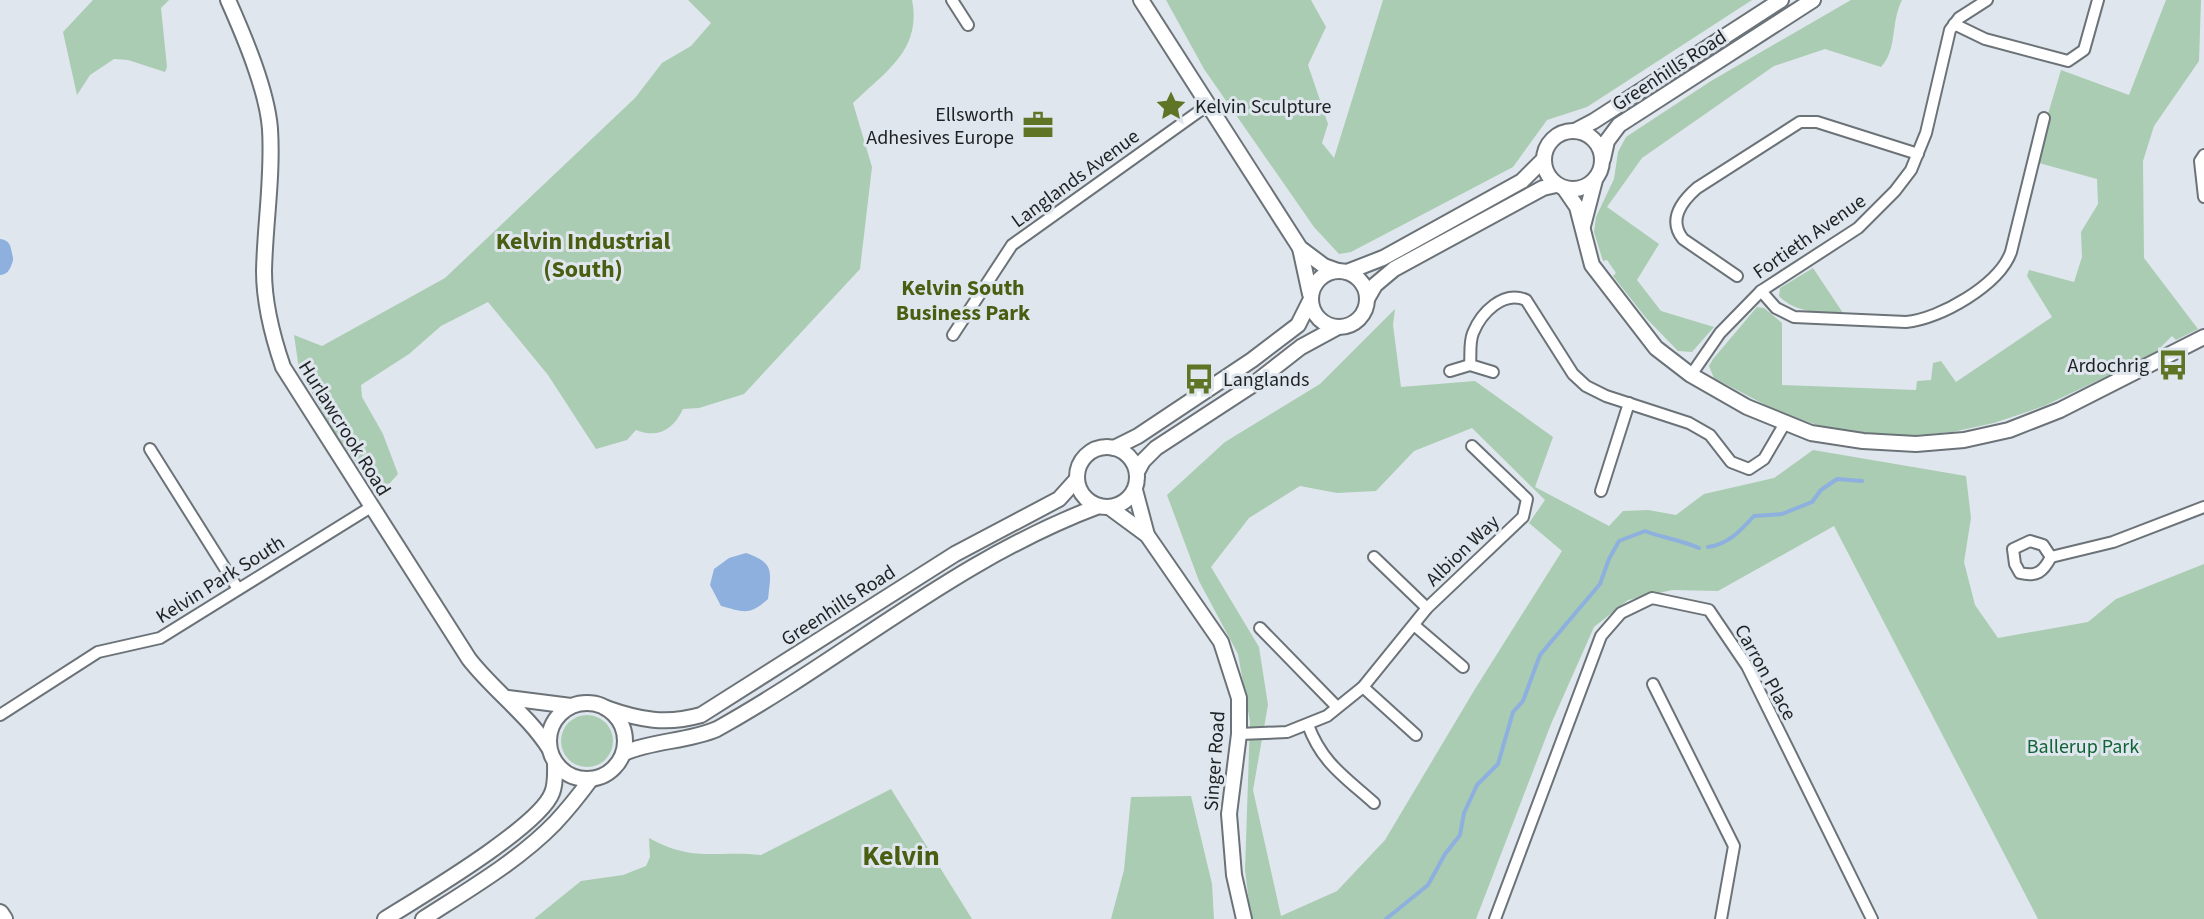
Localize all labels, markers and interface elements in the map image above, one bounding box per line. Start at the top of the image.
street label: Greenhills Road [1607,23,1732,118]
place icon: Kelvin Sculpture [1154,89,1188,123]
place label: Kelvin Sculpture [1195,93,1332,121]
place label: Ellsworth Adhesives Europe [866,101,1014,152]
office icon: Ellsworth Adhesives Europe [1021,108,1055,142]
street label: Langlands Avenue [1006,123,1145,235]
street label: Fortieth Avenue [1747,187,1872,286]
district label: Kelvin Industrial (South) [496,224,670,287]
district label: Kelvin South Business Park [896,272,1030,329]
bus stop icon: Ardochrig [2156,348,2190,382]
place label: Ardochrig [2068,352,2149,380]
street label: Hurlawcrook Road [291,356,397,502]
bus stop icon: Langlands [1182,362,1216,396]
place label: Langlands [1223,366,1309,394]
street label: Albion Way [1420,508,1506,593]
street label: Kelvin Park South [151,529,290,631]
street label: Greenhills Road [776,558,901,653]
street label: Carron Place [1727,619,1803,726]
street label: Singer Road [1198,710,1232,812]
park label: Ballerup Park [2027,733,2139,761]
district label: Kelvin [862,836,940,876]

